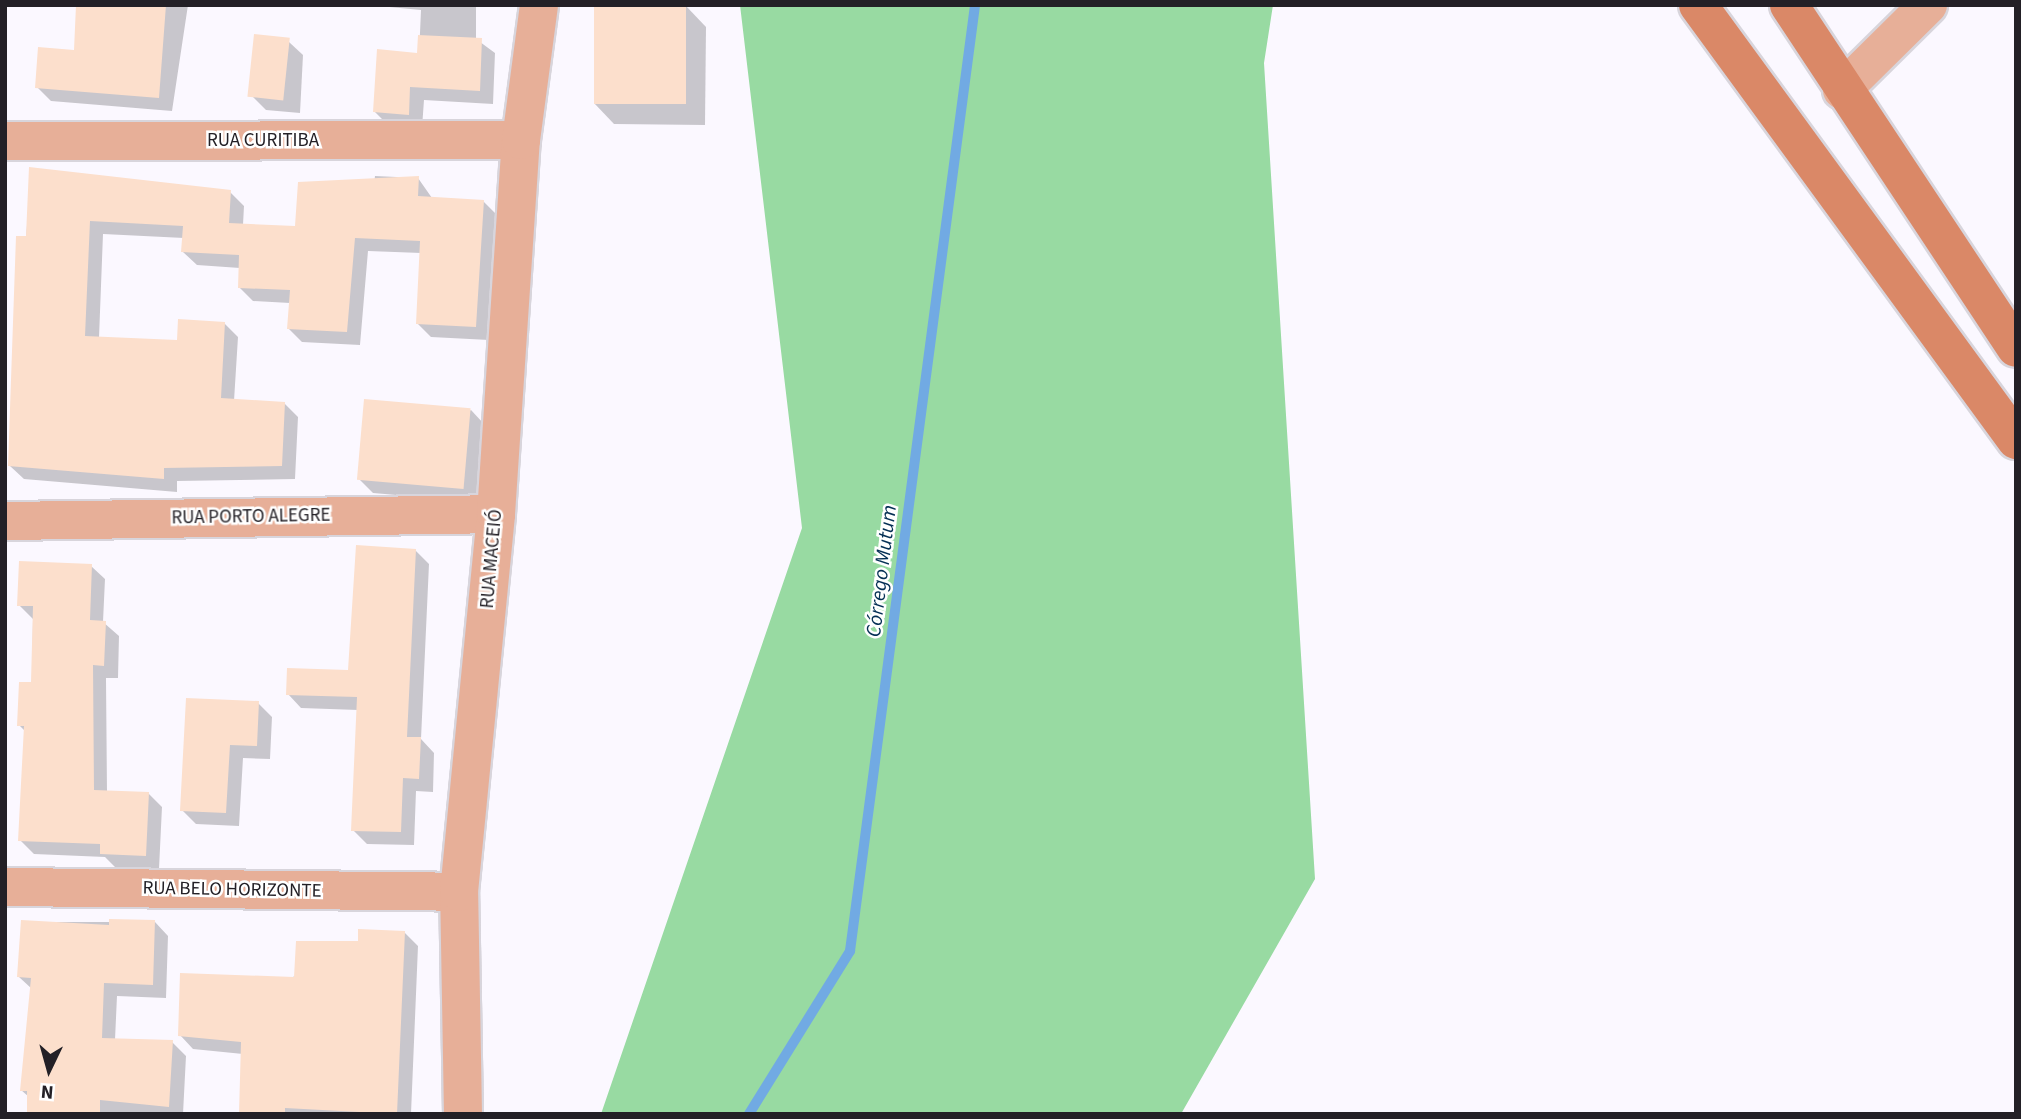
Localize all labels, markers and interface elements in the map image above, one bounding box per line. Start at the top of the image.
street label: RUA CURITIBA [207,130,319,152]
street label: RUA PORTO ALEGRE [171,504,331,530]
water label: Córrego Mutum [860,504,902,638]
street label: RUA MACEIÓ [476,509,508,609]
street label: RUA BELO HORIZONTE [142,877,322,903]
north arrow [14,1035,84,1105]
text: N [40,1077,55,1105]

